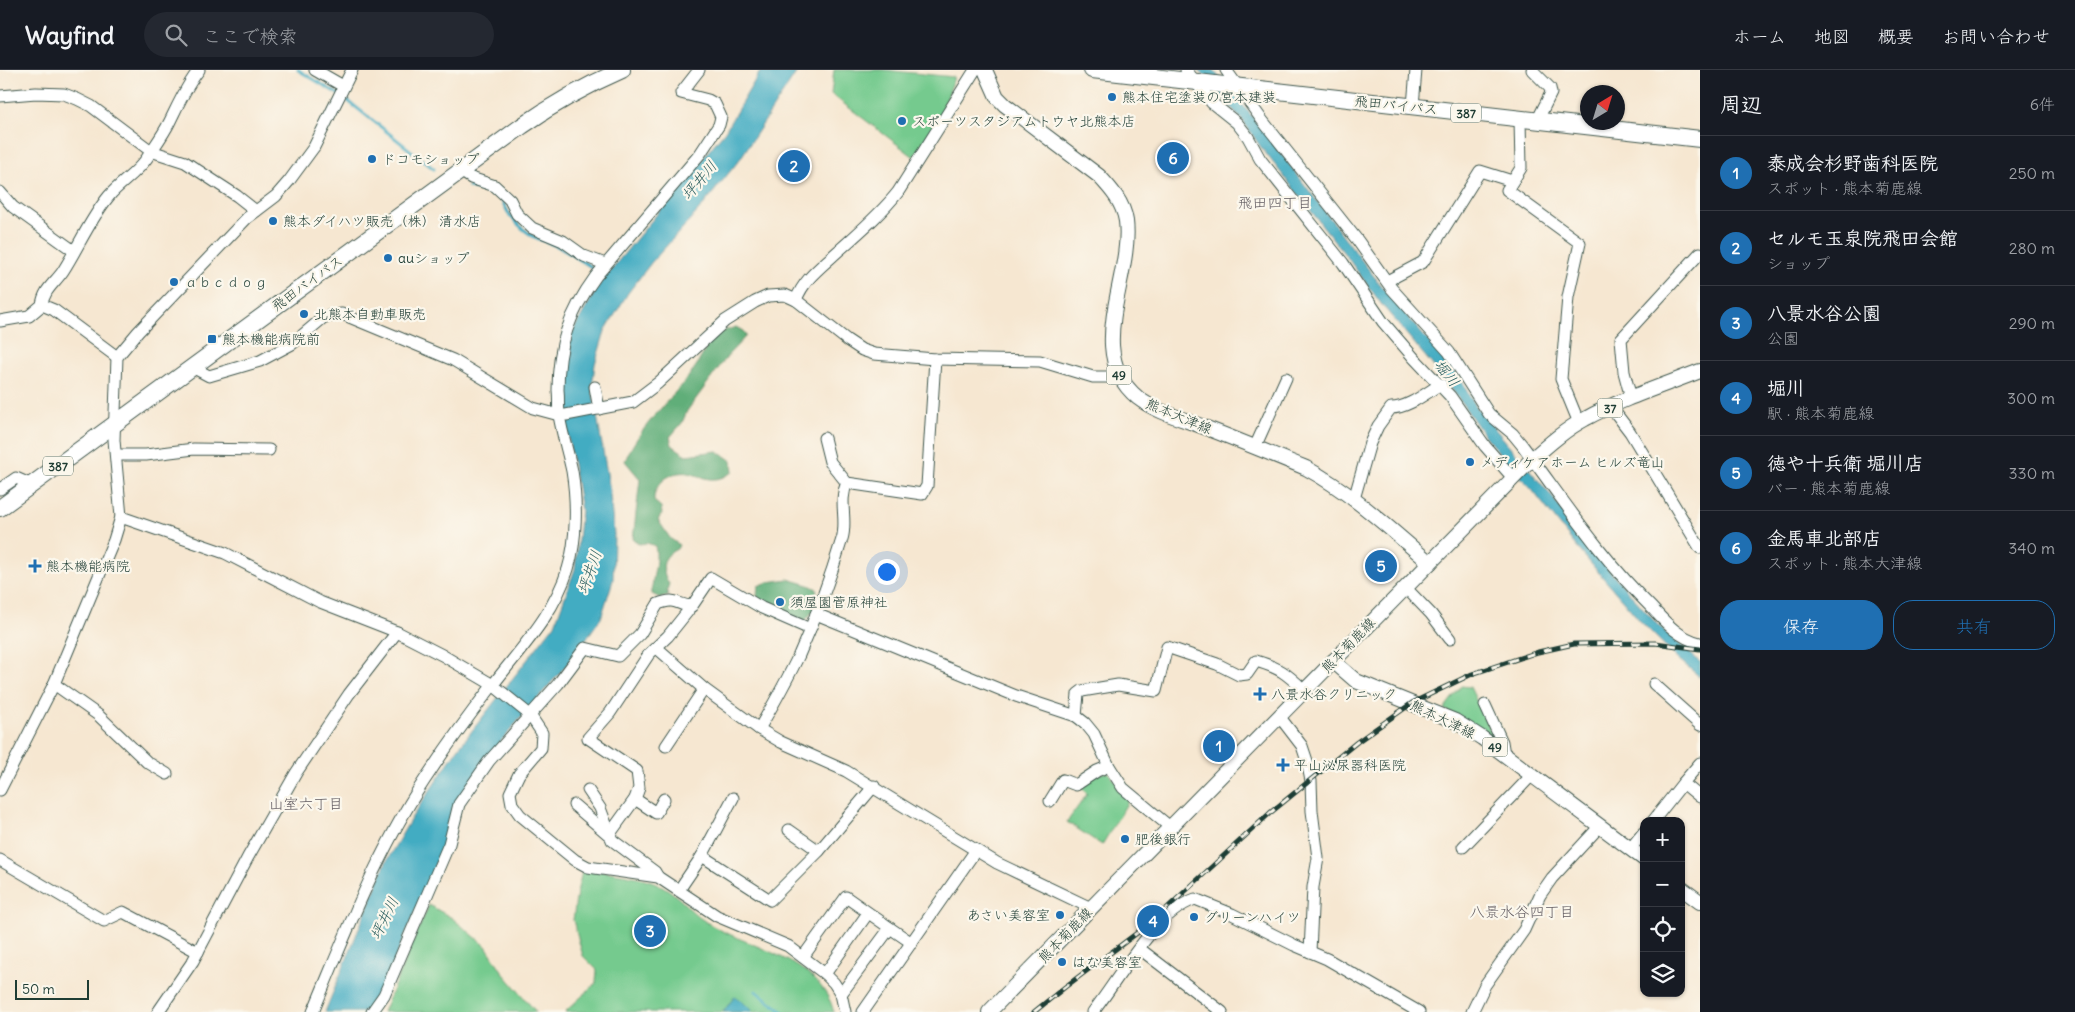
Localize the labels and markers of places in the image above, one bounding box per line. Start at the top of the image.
place label: 熊本住宅塗装の宮本建装 [1122,88,1276,106]
marker: 熊本住宅塗装の宮本建装 [1106,91,1118,103]
place label: スポーツスタジアムトウヤ北熊本店 [912,112,1135,130]
marker: スポーツスタジアムトウヤ北熊本店 [896,115,908,127]
pin: 6 [1157,139,1189,177]
pin: 2 [778,147,810,185]
place label: ドコモショップ [382,150,479,168]
marker: ドコモショップ [366,153,378,165]
place label: 熊本ダイハツ販売（株） 清水店 [283,212,481,230]
marker: 熊本ダイハツ販売（株） 清水店 [267,215,279,227]
place label: auショップ [398,249,470,267]
marker: auショップ [382,252,394,264]
place label: ａｂｃｄｏｇ [184,273,268,291]
marker: ａｂｃｄｏｇ [168,276,180,288]
place label: 北熊本自動車販売 [314,305,426,323]
marker: 北熊本自動車販売 [298,308,310,320]
place label: 熊本機能病院前 [222,330,320,348]
marker: 熊本機能病院前 [206,333,218,345]
place label: メディケアホーム ヒルズ竜山 [1480,453,1665,471]
marker: メディケアホーム ヒルズ竜山 [1464,456,1476,468]
pin: 5 [1365,547,1397,585]
place label: 熊本機能病院 [46,557,130,575]
marker: 熊本機能病院 [28,559,42,573]
place label: 須屋園菅原神社 [790,593,888,611]
marker: 須屋園菅原神社 [774,596,786,608]
place label: 八景水谷クリニック [1271,685,1397,703]
marker: 八景水谷クリニック [1253,687,1267,701]
pin: 1 [1203,727,1235,765]
place label: 平山泌尿器科医院 [1294,756,1406,774]
marker: 平山泌尿器科医院 [1276,758,1290,772]
place label: 肥後銀行 [1135,830,1191,848]
marker: 肥後銀行 [1119,833,1131,845]
pin: 4 [1137,902,1169,940]
place label: あさい美容室 [967,906,1050,924]
place label: グリーンハイツ [1204,908,1301,926]
marker: あさい美容室 [1054,909,1066,921]
marker: グリーンハイツ [1188,911,1200,923]
pin: 3 [634,912,666,950]
place label: はな美容室 [1072,953,1142,971]
marker: はな美容室 [1056,956,1068,968]

